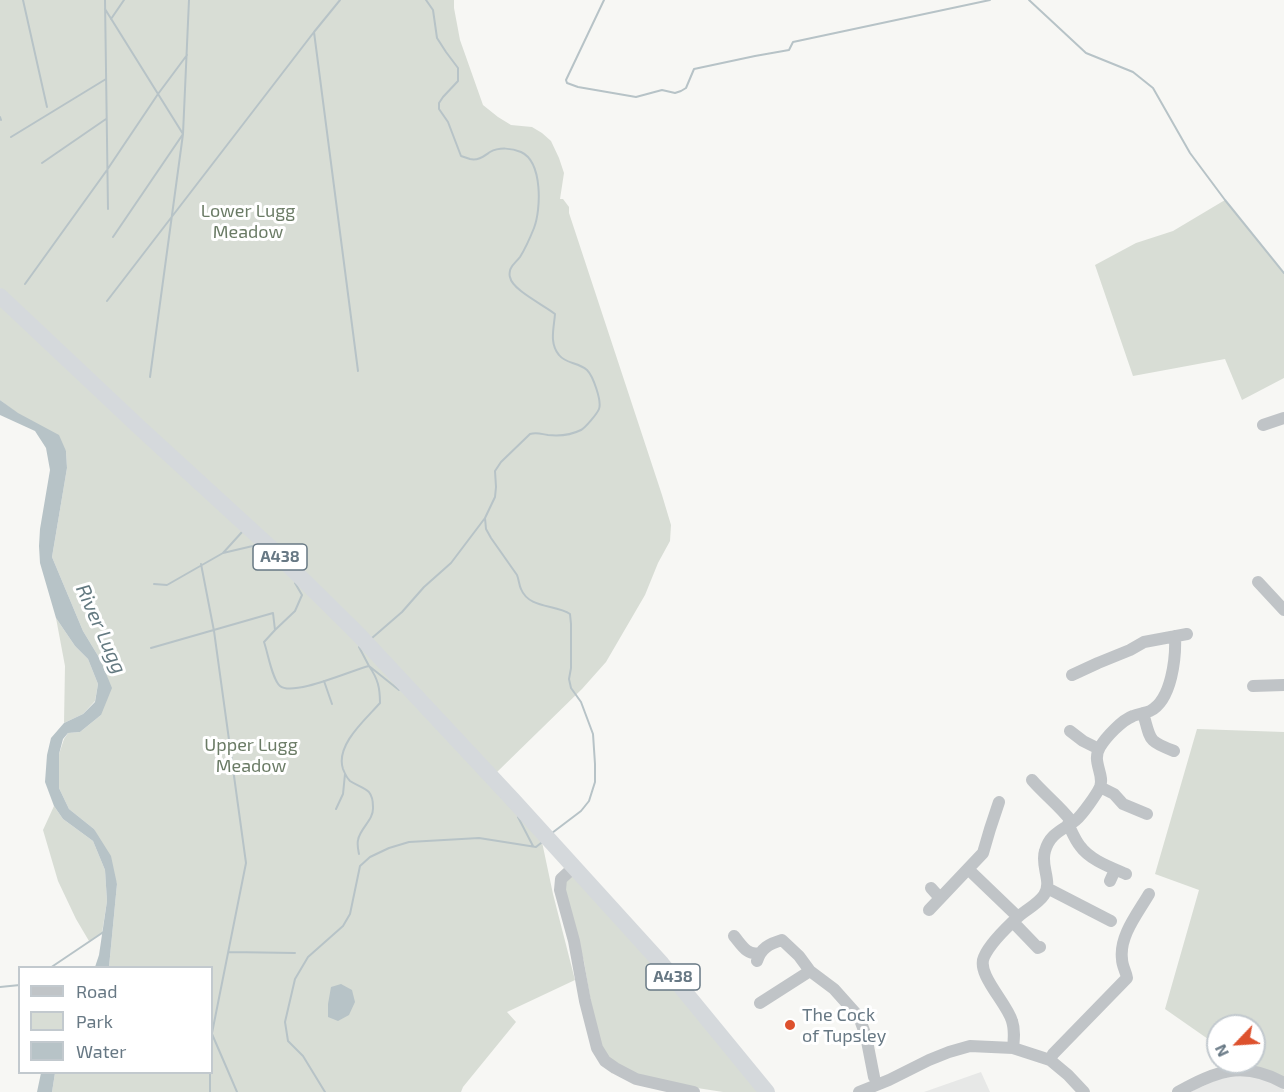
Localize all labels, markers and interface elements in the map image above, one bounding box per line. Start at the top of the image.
park label: Lower Lugg Meadow [201,200,295,242]
road number: A438 [253,544,307,570]
water label: River Lugg [71,580,131,678]
park label: Upper Lugg Meadow [204,734,298,777]
road number: A438 [646,964,700,990]
legend [18,966,213,1074]
text: Road [76,980,117,1002]
place label: The Cock of Tupsley [802,1004,886,1046]
text: Park [76,1010,113,1032]
north arrow [1206,1014,1266,1074]
marker: The Cock of Tupsley [783,1018,797,1032]
text: Water [76,1040,126,1062]
text: N [1210,1042,1232,1060]

